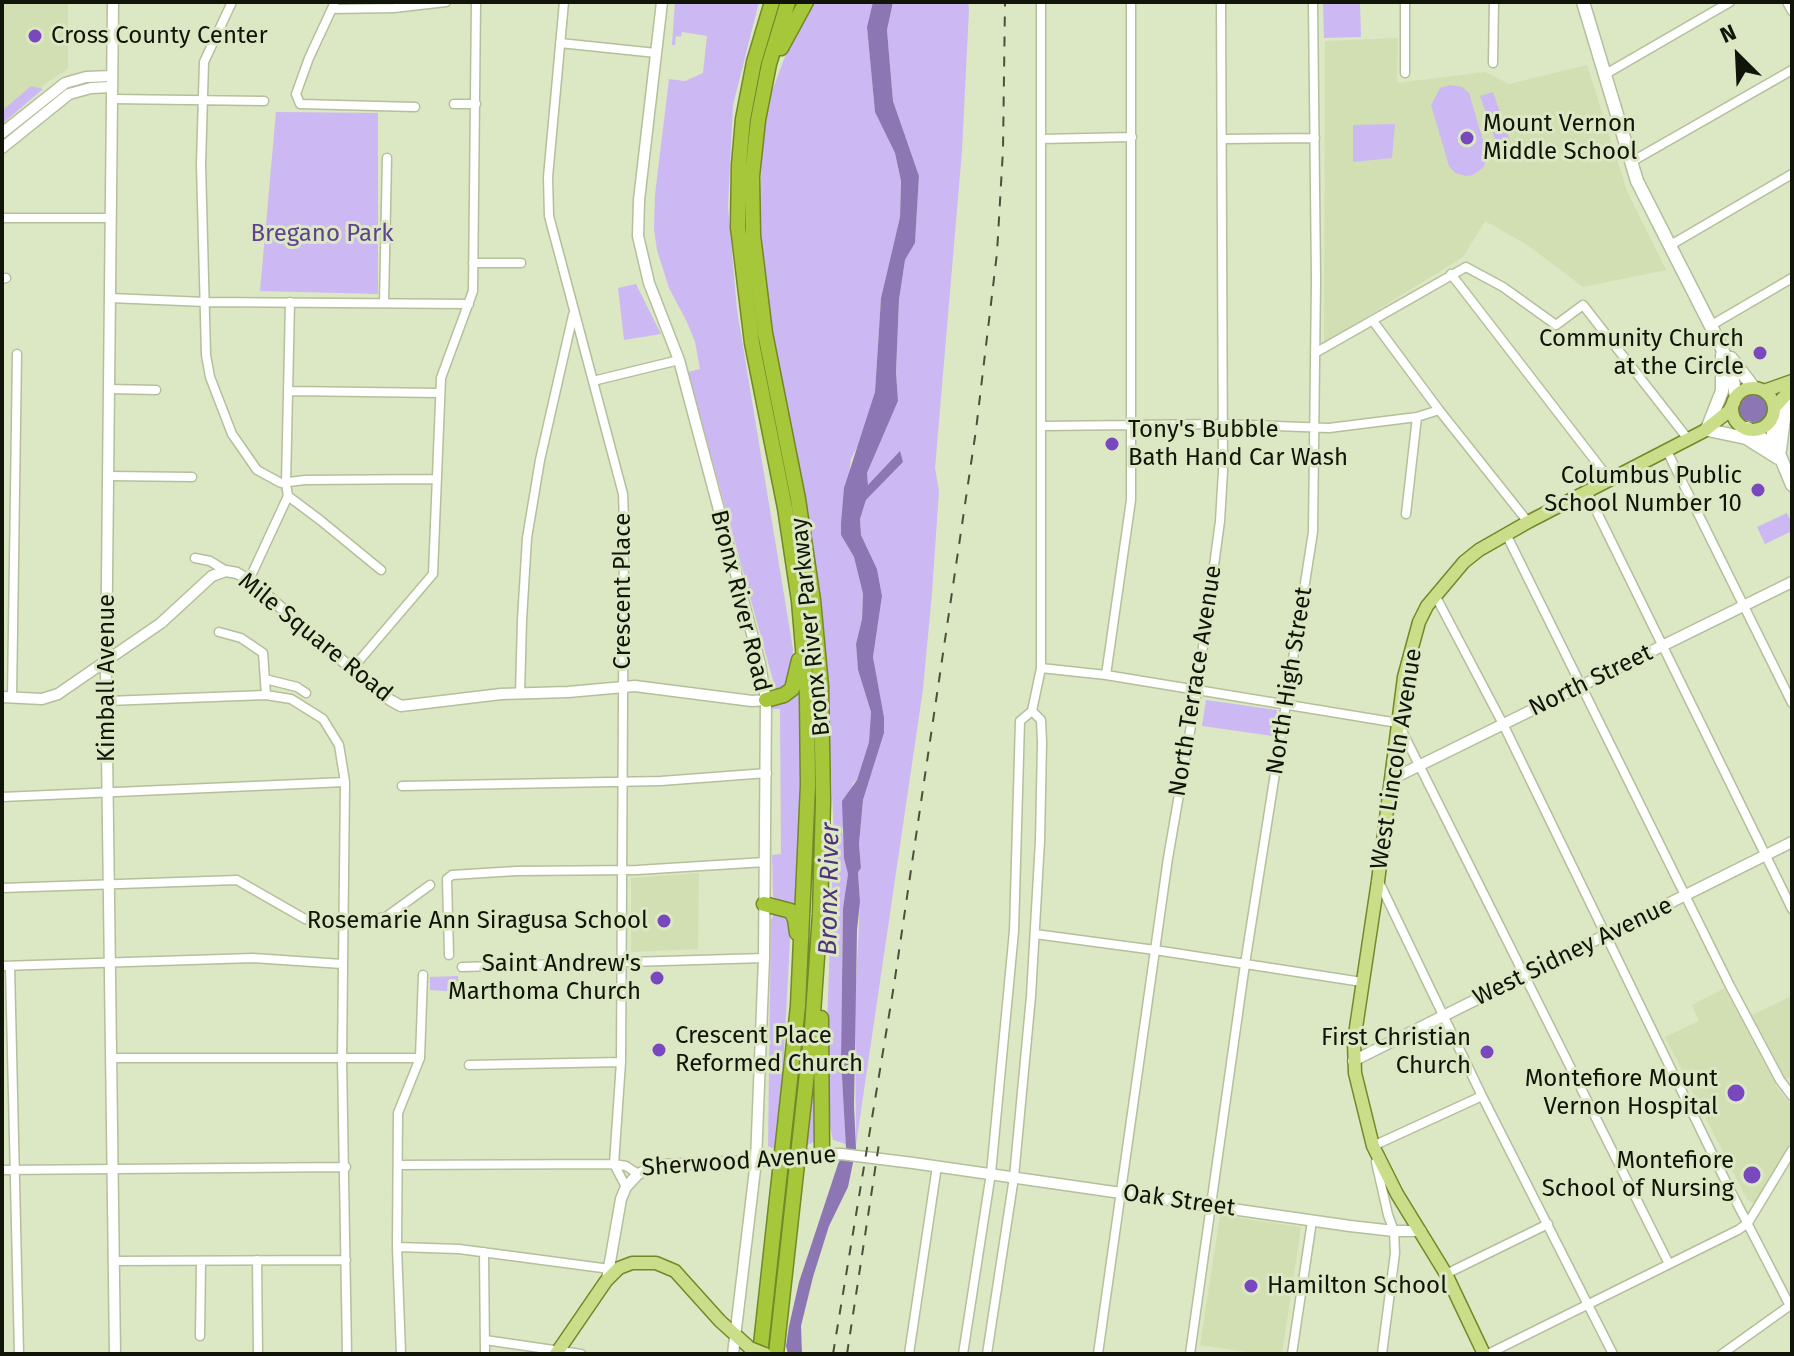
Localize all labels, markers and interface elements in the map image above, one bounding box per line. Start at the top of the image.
north arrow [1698,16,1778,96]
text: N [1716,18,1740,49]
place label: Cross County Center [51,22,268,50]
marker: Cross County Center [26,27,44,45]
place label: Mount Vernon Middle School [1483,110,1637,166]
marker: Mount Vernon Middle School [1458,129,1476,147]
park label: Bregano Park [251,220,393,248]
place label: Community Church at the Circle [1539,325,1744,381]
marker: Community Church at the Circle [1751,344,1769,362]
place label: Tony's Bubble Bath Hand Car Wash [1128,416,1348,472]
marker: Tony's Bubble Bath Hand Car Wash [1103,435,1121,453]
place label: Columbus Public School Number 10 [1544,462,1742,518]
marker: Columbus Public School Number 10 [1749,481,1767,499]
street label: Bronx River Road [703,507,777,695]
street label: Crescent Place [609,513,637,669]
street label: Bronx River Parkway [785,516,837,738]
street label: North Terrace Avenue [1163,563,1229,799]
street label: Mile Square Road [232,567,398,709]
street label: North High Street [1261,585,1319,777]
street label: Kimball Avenue [93,594,121,762]
street label: North Street [1525,639,1657,723]
street label: West Lincoln Avenue [1365,646,1429,872]
water label: Bronx River [813,822,847,956]
street label: West Sidney Avenue [1469,891,1677,1013]
place label: Rosemarie Ann Siragusa School [307,907,648,935]
marker: Rosemarie Ann Siragusa School [655,912,673,930]
place label: Saint Andrew's Marthoma Church [448,950,641,1006]
marker: Saint Andrew's Marthoma Church [648,969,666,987]
place label: Crescent Place Reformed Church [675,1022,863,1078]
place label: First Christian Church [1321,1024,1471,1080]
marker: Crescent Place Reformed Church [650,1041,668,1059]
marker: First Christian Church [1478,1043,1496,1061]
place label: Montefiore Mount Vernon Hospital [1525,1065,1718,1121]
marker: Montefiore Mount Vernon Hospital [1725,1082,1747,1104]
street label: Sherwood Avenue [641,1141,837,1183]
place label: Montefiore School of Nursing [1542,1147,1734,1203]
marker: Montefiore School of Nursing [1741,1164,1763,1186]
street label: Oak Street [1121,1179,1237,1223]
place label: Hamilton School [1267,1272,1447,1300]
marker: Hamilton School [1242,1277,1260,1295]

